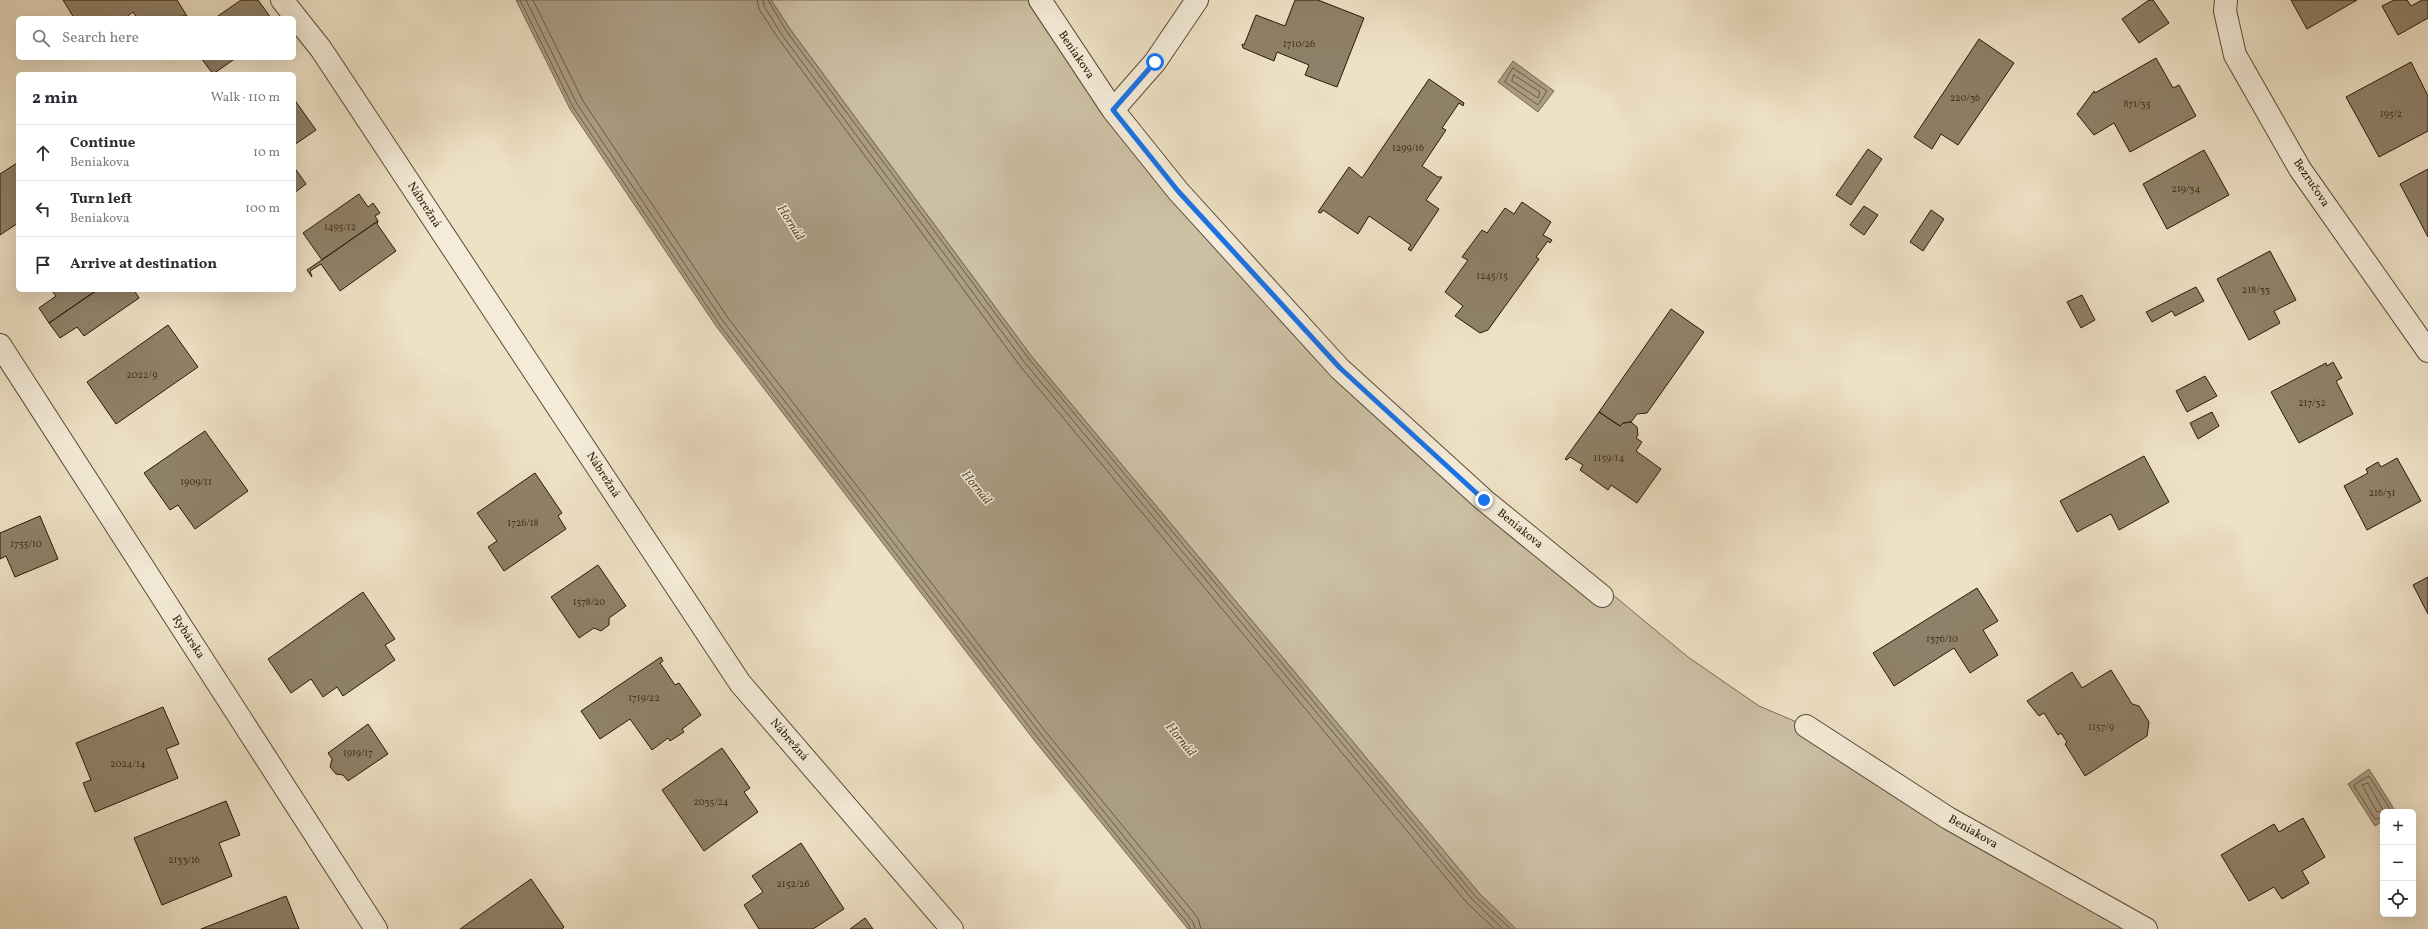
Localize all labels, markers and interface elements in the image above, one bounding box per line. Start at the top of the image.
search box [16,16,296,60]
icon: search [30,27,52,49]
text: Search here [62,28,139,49]
street label: Beniakova [1054,28,1098,82]
house number: 1710/26 [1283,37,1315,51]
route start [1146,53,1164,71]
text: 2 min [32,87,78,110]
text: Walk · 110 m [211,89,280,107]
house number: 220/36 [1950,91,1980,105]
house number: 871/35 [2123,97,2151,111]
house number: 195/2 [2380,107,2402,121]
text: Continue [70,133,135,154]
house number: 1299/16 [1392,141,1424,155]
icon: ahead [32,142,54,164]
text: 10 m [253,144,280,162]
text: Beniakova [70,154,129,172]
street label: Bezručova [2289,156,2333,210]
street label: Nábrežná [403,179,445,231]
house number: 219/34 [2172,182,2200,196]
text: Turn left [70,189,132,210]
icon: left [32,198,54,220]
text: 100 m [245,200,280,218]
water label: Hornád [772,201,808,245]
text: Beniakova [70,210,129,228]
house number: 1495/12 [324,220,356,234]
icon: arrive [32,254,54,276]
text: Arrive at destination [70,254,217,275]
house number: 1245/15 [1476,269,1508,283]
house number: 218/33 [2242,283,2270,297]
house number: 2022/9 [127,368,157,382]
house number: 217/32 [2298,396,2326,410]
street label: Nábrežná [582,449,624,501]
house number: 1159/14 [1594,451,1624,465]
water label: Hornád [957,467,995,509]
house number: 1909/11 [180,475,212,489]
house number: 216/31 [2369,486,2395,500]
route end [1475,491,1493,509]
street label: Beniakova [1494,506,1546,552]
house number: 1726/18 [507,516,539,530]
house number: 1755/10 [10,537,42,551]
house number: 1578/20 [573,595,605,609]
street label: Rybárska [168,612,208,662]
house number: 1376/10 [1926,632,1958,646]
house number: 1719/22 [628,691,660,705]
street label: Nábrežná [766,715,812,765]
water label: Hornád [1161,719,1199,761]
house number: 1157/9 [2088,720,2114,734]
house number: 1919/17 [343,746,373,760]
house number: 2024/14 [110,757,146,771]
house number: 2035/24 [693,795,729,809]
map controls [2380,809,2416,917]
button: + [2380,809,2416,845]
street label: Beniakova [1945,811,2001,853]
button: − [2380,845,2416,881]
house number: 2133/16 [168,853,200,867]
house number: 2152/26 [776,877,810,891]
button: locate [2380,881,2416,917]

